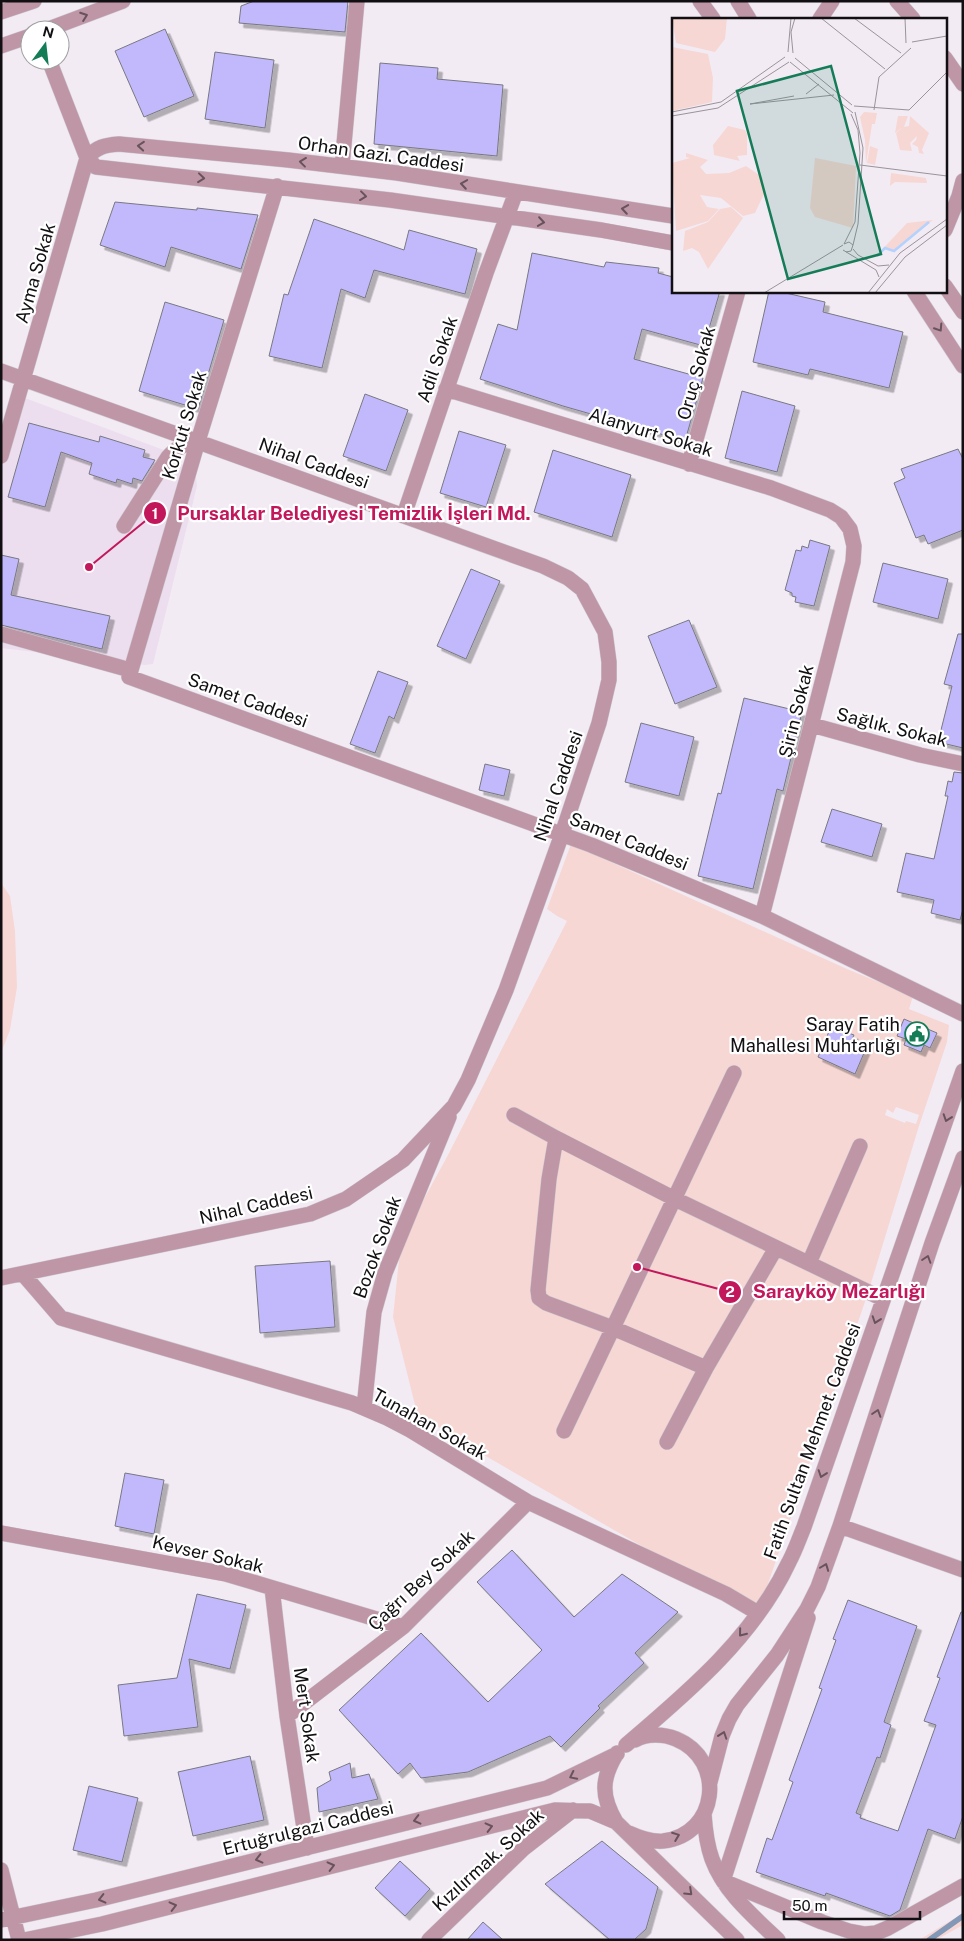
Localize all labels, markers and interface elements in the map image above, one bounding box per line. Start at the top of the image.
one-way arrow [79,12,88,22]
inset map [672,18,946,292]
north arrow [20,20,70,70]
text: N [41,23,56,42]
street label: Orhan Gazi. Caddesi [297,132,465,176]
one-way arrow [137,141,145,152]
one-way arrow [299,157,307,168]
one-way arrow [198,173,206,184]
one-way arrow [460,179,468,189]
one-way arrow [359,190,367,201]
one-way arrow [620,204,628,215]
one-way arrow [537,216,545,226]
street label: Ayma Sokak [11,220,59,326]
street label: Adil Sokak [412,313,462,405]
one-way arrow [932,323,942,332]
street label: Oruç Sokak [673,324,719,422]
street label: Korkut Sokak [157,368,211,482]
street label: Alanyurt Sokak [586,403,716,461]
street label: Nihal Caddesi [256,433,372,493]
callout: Pursaklar Belediyesi Temizlik İşleri Md. [143,496,541,530]
text: Pursaklar Belediyesi Temizlik İşleri Md. [177,502,531,524]
text: 1 [152,505,158,522]
street label: Şirin Sokak [774,662,818,760]
street label: Samet Caddesi [185,669,311,731]
street label: Sağlık. Sokak [834,703,950,751]
street label: Nihal Caddesi [529,728,587,844]
street label: Samet Caddesi [567,808,691,874]
place label: Saray Fatih Mahallesi Muhtarlığı [730,1014,900,1056]
public building icon: Saray Fatih Mahallesi Muhtarlığı [904,1021,930,1047]
one-way arrow [943,1113,953,1121]
street label: Nihal Caddesi [197,1182,315,1228]
street label: Bozok Sokak [349,1193,405,1301]
one-way arrow [921,1255,931,1263]
callout: Sarayköy Mezarlığı [717,1275,935,1309]
text: Sarayköy Mezarlığı [753,1280,925,1302]
text: 2 [725,1283,735,1300]
one-way arrow [872,1316,882,1324]
street label: Fatih Sultan Mehmet. Caddesi [759,1320,865,1562]
street label: Tunahan Sokak [369,1384,491,1464]
one-way arrow [871,1410,881,1418]
one-way arrow [818,1469,828,1478]
street label: Çağrı Bey Sokak [364,1525,478,1635]
street label: Kevser Sokak [150,1531,266,1577]
one-way arrow [819,1564,829,1572]
one-way arrow [739,1628,748,1637]
street label: Mert Sokak [290,1666,324,1764]
one-way arrow [717,1731,727,1740]
one-way arrow [569,1770,578,1780]
street label: Ertuğrulgazi Caddesi [220,1797,396,1859]
street label: Kızılırmak. Sokak [428,1804,548,1916]
one-way arrow [413,1814,422,1825]
one-way arrow [484,1822,493,1833]
one-way arrow [671,1832,680,1842]
one-way arrow [255,1853,264,1864]
one-way arrow [327,1861,336,1872]
one-way arrow [683,1886,692,1895]
scale bar [784,1888,920,1920]
one-way arrow [98,1893,106,1903]
text: 50 m [792,1897,827,1914]
one-way arrow [169,1901,178,1912]

